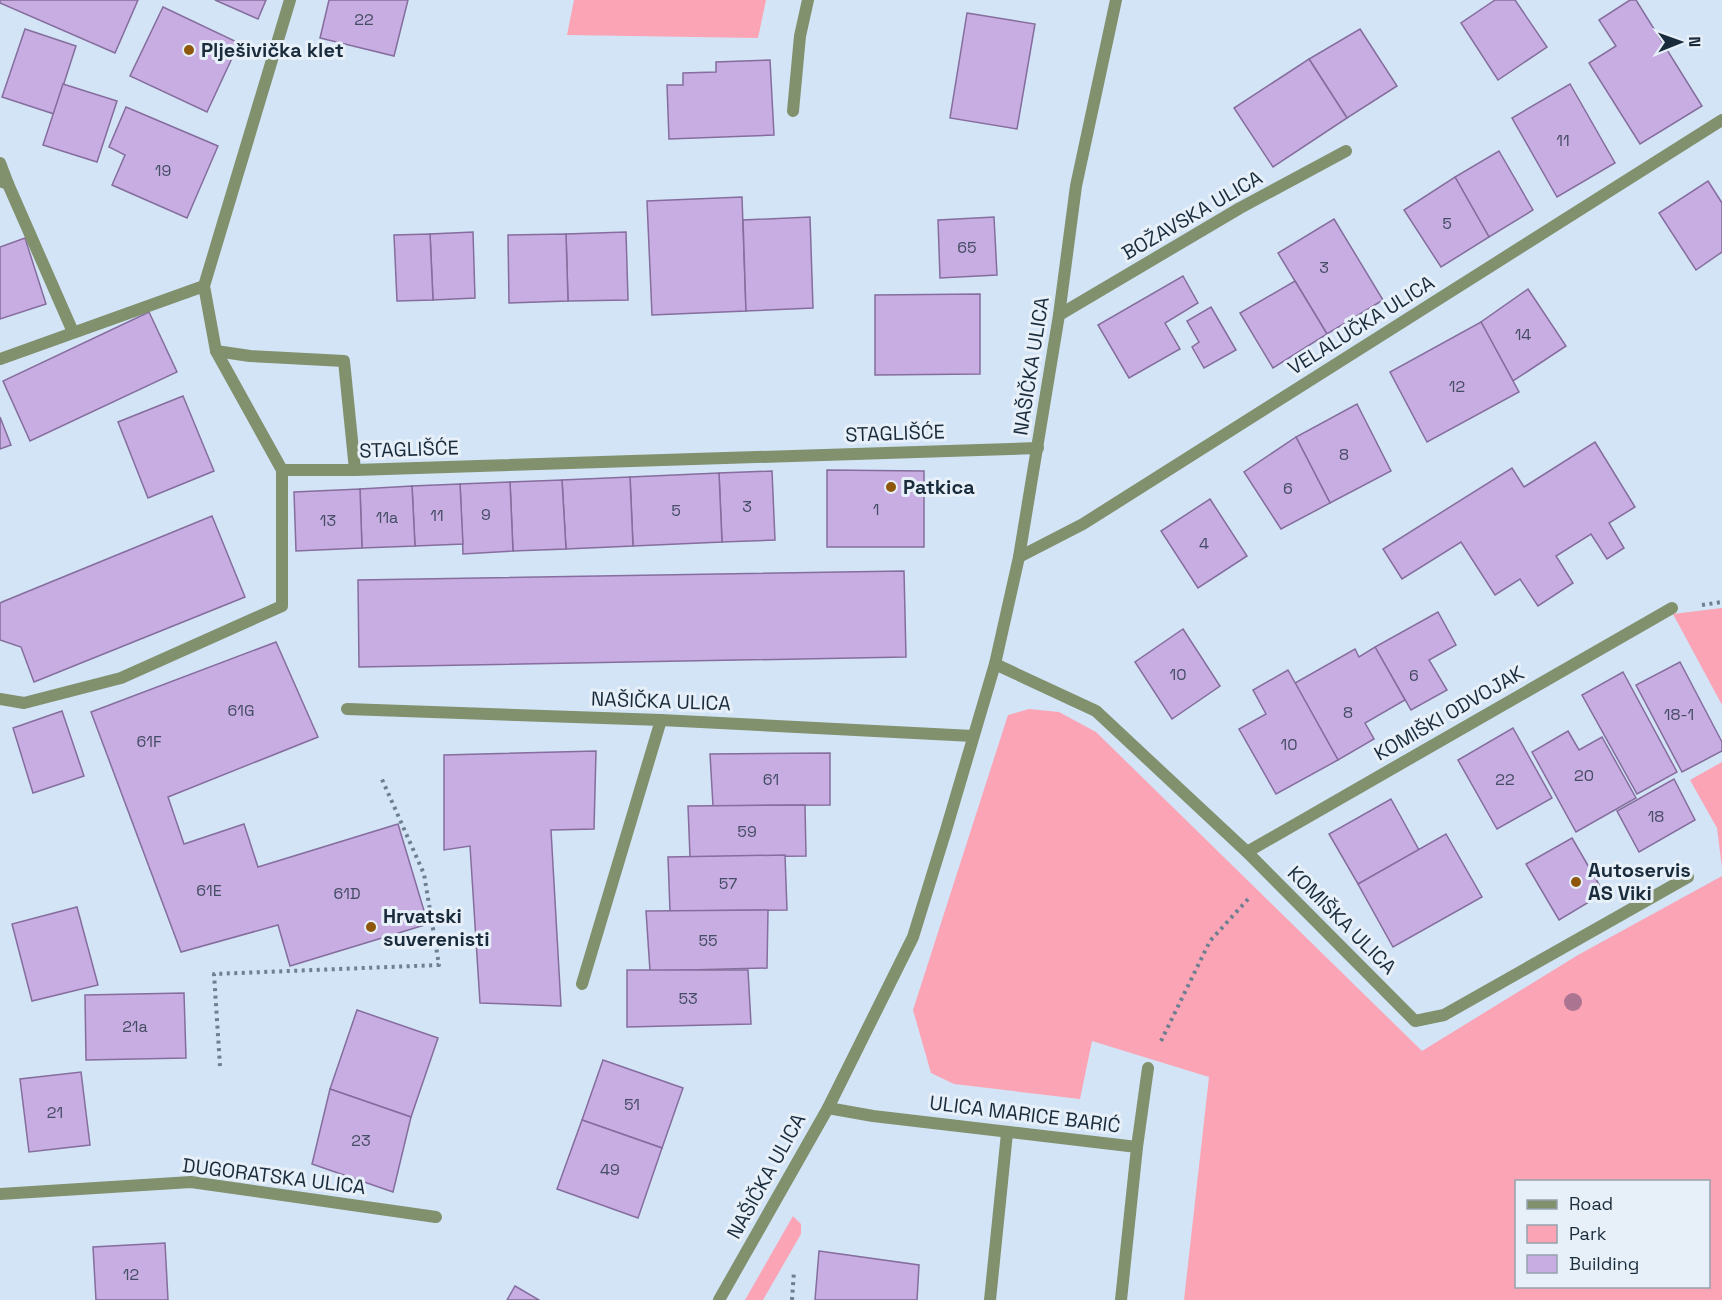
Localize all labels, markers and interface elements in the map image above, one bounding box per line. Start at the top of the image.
house number: 22 [354,9,374,30]
north arrow [1650,12,1710,72]
text: N [1684,36,1705,47]
place label: Plješivička klet [201,37,344,63]
marker: Plješivička klet [182,43,196,57]
house number: 11 [1556,130,1570,151]
house number: 19 [155,160,171,181]
street label: BOŽAVSKA ULICA [1117,164,1267,266]
house number: 5 [1442,213,1452,234]
house number: 65 [957,237,977,258]
house number: 3 [1319,257,1329,278]
street label: VELALUČKA ULICA [1283,269,1439,381]
street label: NAŠIČKA ULICA [1007,294,1055,437]
house number: 14 [1515,324,1531,345]
house number: 12 [1449,376,1465,397]
street label: STAGLIŠĆE [845,418,945,448]
street label: STAGLIŠĆE [359,434,459,464]
house number: 8 [1339,444,1349,465]
place label: Patkica [903,474,975,500]
house number: 6 [1283,478,1293,499]
marker: Patkica [884,480,898,494]
house number: 3 [742,496,752,517]
house number: 1 [873,499,879,520]
house number: 5 [671,500,681,521]
house number: 9 [481,504,491,525]
house number: 11 [430,505,444,526]
house number: 11a [376,507,398,528]
house number: 13 [320,510,336,531]
house number: 4 [1199,533,1209,554]
street label: KOMIŠKI ODVOJAK [1369,659,1529,767]
house number: 10 [1170,664,1186,685]
house number: 6 [1409,665,1419,686]
street label: NAŠIČKA ULICA [591,686,732,716]
house number: 61G [227,700,255,721]
house number: 8 [1343,702,1353,723]
house number: 18-1 [1664,704,1694,725]
house number: 61F [136,731,162,752]
house number: 10 [1281,734,1297,755]
house number: 20 [1574,765,1594,786]
house number: 61 [763,769,779,790]
house number: 22 [1495,769,1515,790]
house number: 18 [1648,806,1664,827]
house number: 59 [737,821,757,842]
place label: Autoservis AS Viki [1588,857,1691,906]
street label: KOMIŠKA ULICA [1282,860,1402,980]
house number: 57 [719,873,737,894]
marker: Autoservis AS Viki [1569,875,1583,889]
house number: 61E [196,880,222,901]
house number: 61D [333,883,361,904]
place label: Hrvatski suverenisti [383,903,489,952]
marker: Hrvatski suverenisti [364,920,378,934]
house number: 55 [698,930,718,951]
house number: 53 [678,988,698,1009]
house number: 21a [122,1016,148,1037]
street label: ULICA MARICE BARIĆ [928,1089,1122,1139]
house number: 51 [624,1094,640,1115]
house number: 21 [47,1102,63,1123]
street label: NAŠIČKA ULICA [721,1108,811,1243]
house number: 23 [351,1130,371,1151]
street label: DUGORATSKA ULICA [181,1152,368,1200]
house number: 49 [600,1159,620,1180]
legend [1515,1180,1710,1288]
text: Road [1569,1192,1613,1215]
text: Park [1569,1222,1607,1245]
text: Building [1569,1252,1639,1275]
house number: 12 [123,1264,139,1285]

